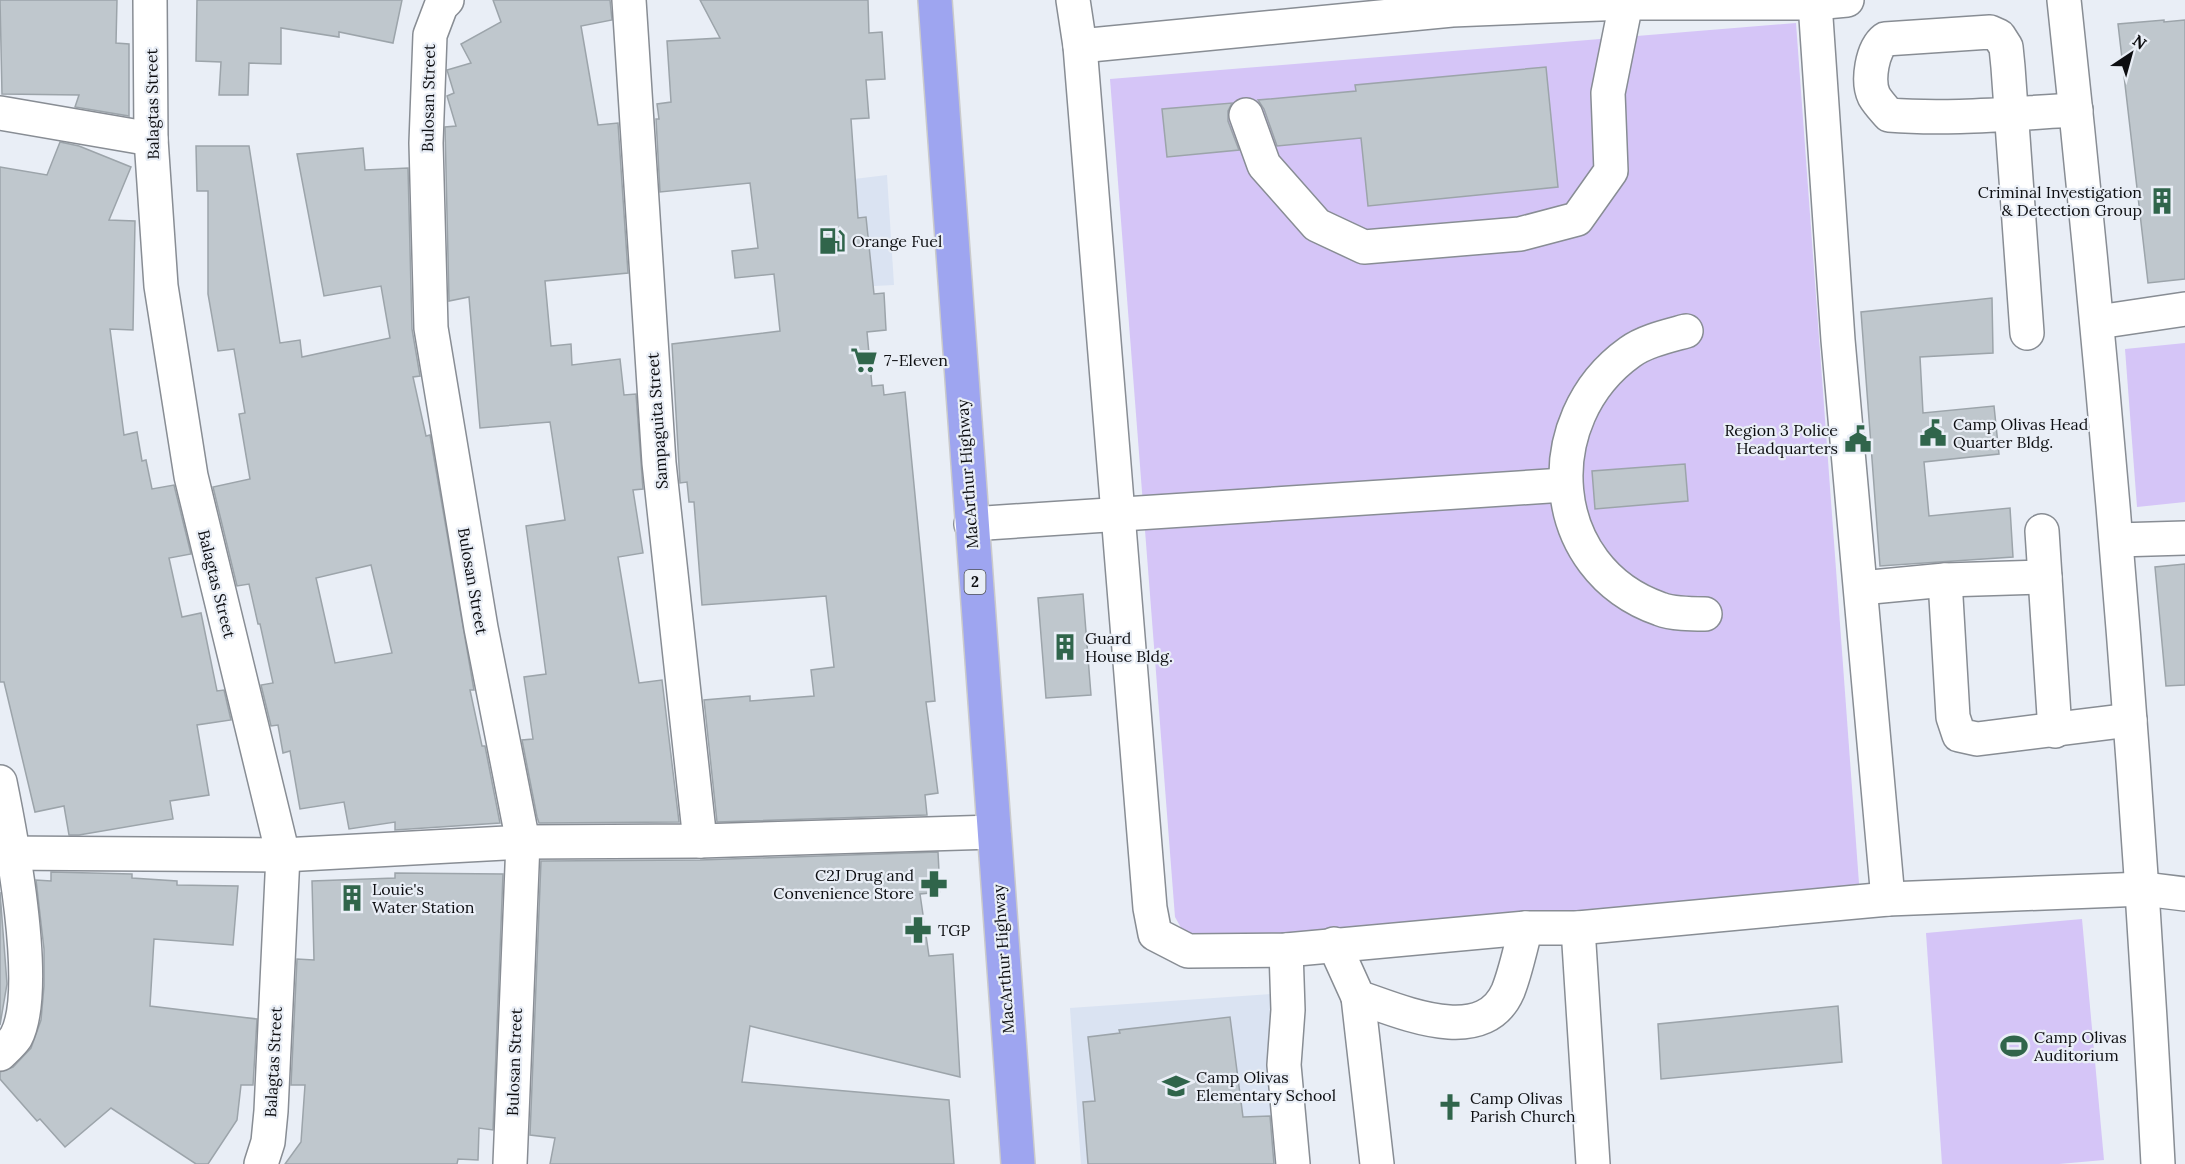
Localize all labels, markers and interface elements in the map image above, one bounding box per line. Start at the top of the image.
north arrow [2101,24,2161,84]
text: N [2129,30,2151,54]
street label: Bulosan Street [417,43,439,152]
street label: Balagtas Street [141,47,163,160]
place label: Criminal Investigation & Detection Group [1978,182,2142,220]
building icon: Criminal Investigation & Detection Group [2147,186,2177,216]
fuel station icon: Orange Fuel [817,226,847,256]
place label: Orange Fuel [852,231,942,251]
supermarket icon: 7-Eleven [849,345,879,375]
place label: 7-Eleven [884,350,948,370]
street label: Sampaguita Street [642,351,672,490]
street label: MacArthur Highway [952,398,982,549]
place label: Camp Olivas Head Quarter Bldg. [1953,414,2089,452]
public building icon: Camp Olivas Head Quarter Bldg. [1918,418,1948,448]
place label: Region 3 Police Headquarters [1724,420,1838,458]
public building icon: Region 3 Police Headquarters [1843,424,1873,454]
street label: Bulosan Street [454,526,492,637]
street label: Balagtas Street [194,528,240,641]
road number: 2 [964,570,986,594]
place label: Guard House Bldg. [1085,628,1173,666]
building icon: Guard House Bldg. [1050,632,1080,662]
place label: C2J Drug and Convenience Store [773,865,914,903]
pharmacy icon: C2J Drug and Convenience Store [919,869,949,899]
place label: Louie's Water Station [372,879,475,917]
building icon: Louie's Water Station [337,883,367,913]
street label: MacArthur Highway [988,883,1018,1034]
pharmacy icon: TGP [903,915,933,945]
place label: TGP [938,920,970,940]
street label: Balagtas Street [260,1005,286,1118]
street label: Bulosan Street [502,1007,526,1116]
place label: Camp Olivas Auditorium [2033,1027,2127,1065]
sports icon: Camp Olivas Auditorium [1999,1031,2029,1061]
place label: Camp Olivas Elementary School [1196,1067,1336,1105]
school or university icon: Camp Olivas Elementary School [1161,1071,1191,1101]
place label: Camp Olivas Parish Church [1470,1088,1576,1126]
church icon: Camp Olivas Parish Church [1435,1092,1465,1122]

